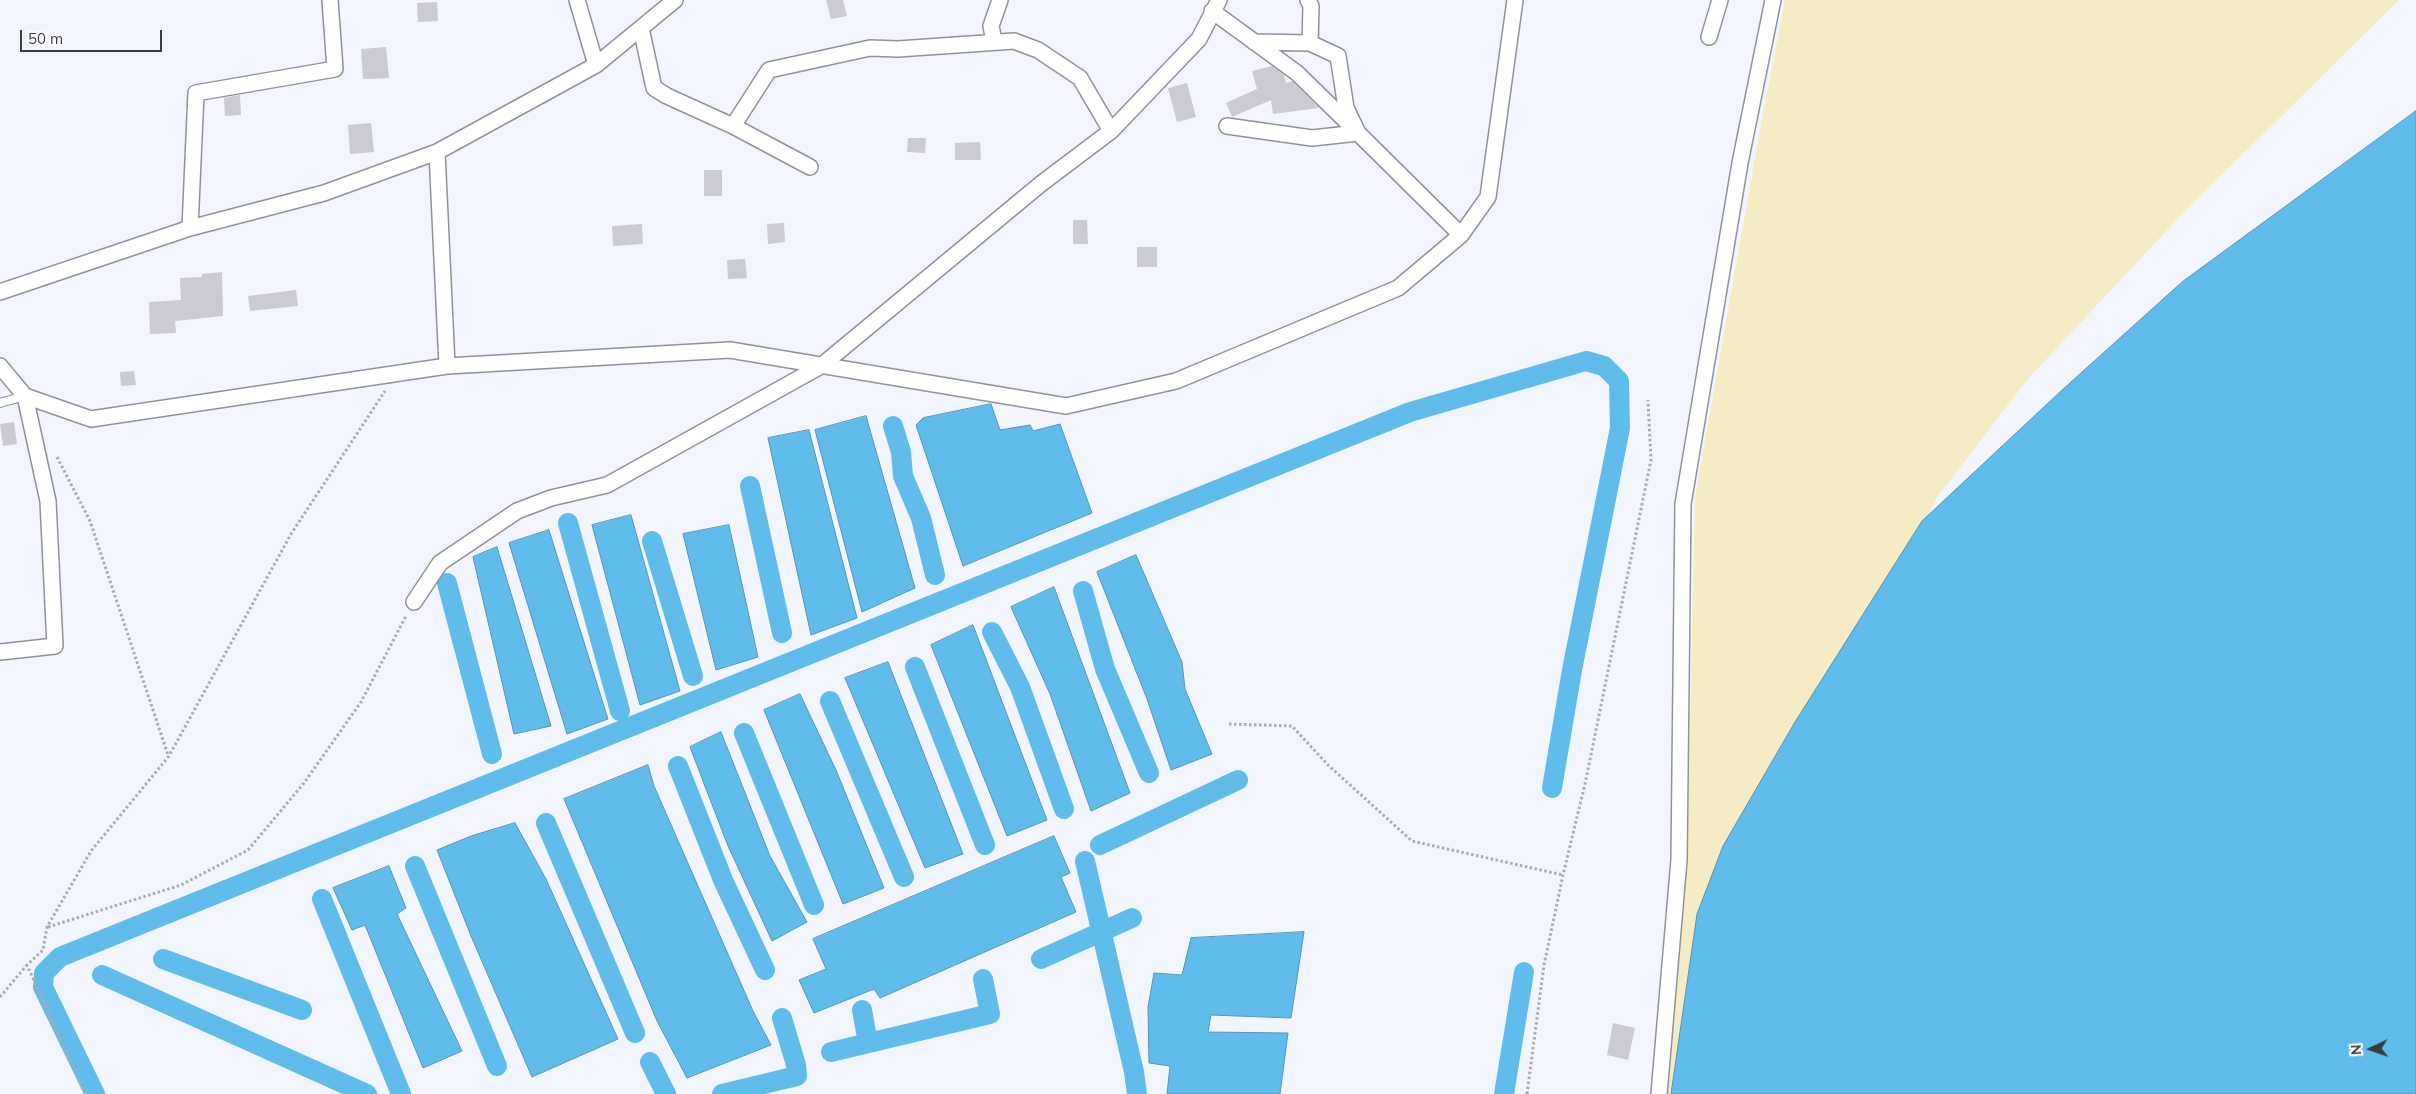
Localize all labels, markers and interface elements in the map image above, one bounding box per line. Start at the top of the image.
scale bar [22,20,165,52]
text: 50 m [28,29,63,48]
north arrow [2346,1024,2396,1074]
text: N [2347,1044,2365,1056]

